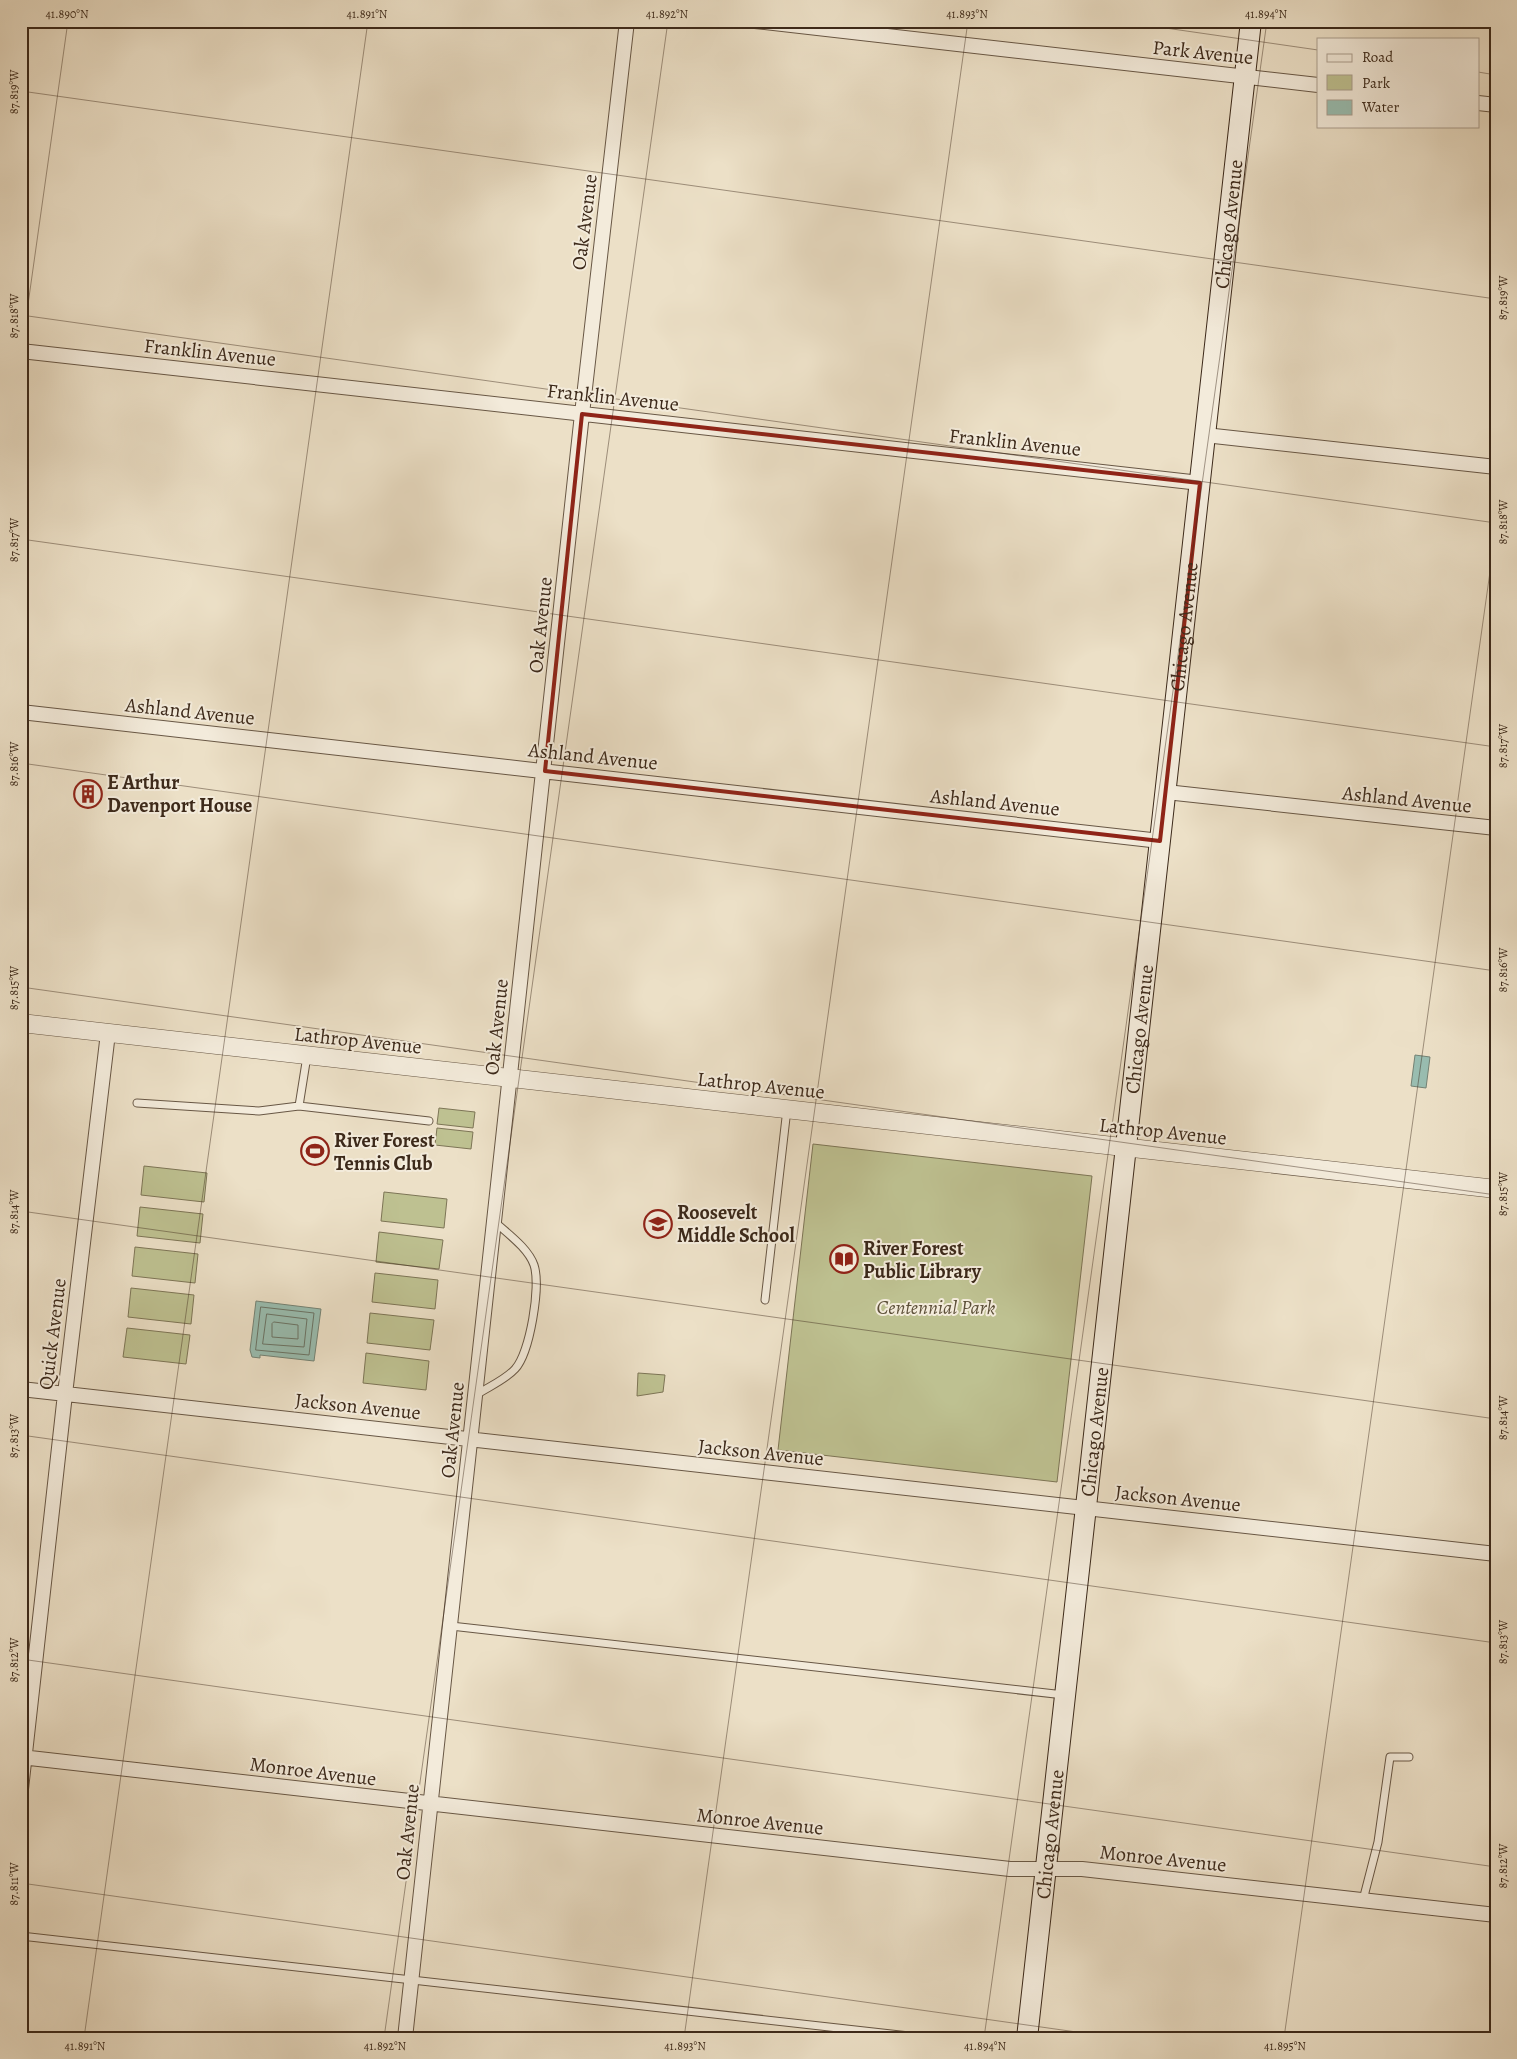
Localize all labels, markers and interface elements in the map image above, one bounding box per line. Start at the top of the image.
text: 41.890°N [45,6,89,22]
text: 41.891°N [347,6,388,22]
text: 41.892°N [646,6,689,22]
text: 41.893°N [946,6,988,22]
text: 41.894°N [1245,6,1287,22]
street label: Park Avenue [1151,34,1255,71]
legend [1317,38,1480,128]
text: Road [1362,47,1394,67]
text: 87.819°W [6,69,22,114]
text: Park [1362,73,1391,93]
text: Water [1361,97,1399,117]
street label: Chicago Avenue [1208,158,1250,290]
street label: Oak Avenue [565,172,604,272]
text: 87.819°W [1495,275,1511,320]
text: 87.818°W [6,293,22,339]
street label: Franklin Avenue [143,332,277,373]
street label: Franklin Avenue [546,377,680,418]
street label: Franklin Avenue [948,422,1082,463]
text: 87.818°W [1495,499,1511,545]
text: 87.817°W [6,517,22,562]
street label: Chicago Avenue [1164,561,1205,693]
street label: Oak Avenue [522,576,559,675]
street label: Ashland Avenue [123,691,256,732]
text: 87.817°W [1495,723,1511,768]
street label: Ashland Avenue [526,736,659,777]
text: 87.816°W [6,741,22,786]
place label: E Arthur Davenport House [107,769,252,819]
building icon: E Arthur Davenport House [73,779,103,809]
street label: Ashland Avenue [1340,779,1473,820]
street label: Ashland Avenue [928,782,1061,823]
text: 87.816°W [1495,947,1511,992]
street label: Chicago Avenue [1119,963,1160,1095]
text: 87.815°W [6,965,22,1010]
street label: Oak Avenue [478,978,515,1077]
street label: Lathrop Avenue [293,1020,423,1061]
street label: Lathrop Avenue [696,1065,826,1106]
street label: Lathrop Avenue [1098,1111,1228,1152]
place label: River Forest Tennis Club [334,1127,435,1177]
sports icon: River Forest Tennis Club [300,1136,330,1166]
text: 87.815°W [1495,1171,1511,1216]
text: 87.814°W [6,1189,22,1234]
place label: Roosevelt Middle School [677,1199,796,1249]
school or university icon: Roosevelt Middle School [643,1209,673,1239]
place label: River Forest Public Library [863,1235,982,1285]
library icon: River Forest Public Library [829,1244,859,1274]
street label: Quick Avenue [32,1277,73,1391]
park label: Centennial Park [877,1294,996,1321]
street label: Chicago Avenue [1074,1366,1115,1498]
street label: Oak Avenue [434,1381,471,1480]
street label: Jackson Avenue [294,1386,422,1427]
text: 87.814°W [1495,1395,1511,1440]
text: 87.813°W [6,1413,22,1458]
street label: Jackson Avenue [697,1432,825,1473]
street label: Jackson Avenue [1114,1478,1242,1519]
text: 87.813°W [1495,1619,1511,1664]
text: 87.812°W [6,1637,22,1682]
street label: Monroe Avenue [248,1750,378,1793]
street label: Chicago Avenue [1030,1768,1071,1900]
street label: Oak Avenue [389,1783,426,1882]
street label: Monroe Avenue [695,1801,825,1842]
street label: Monroe Avenue [1098,1838,1228,1879]
text: 87.812°W [1495,1843,1511,1888]
text: 87.811°W [6,1862,22,1906]
text: 41.891°N [65,2038,106,2054]
text: 41.892°N [364,2038,407,2054]
text: 41.893°N [664,2038,706,2054]
text: 41.894°N [964,2038,1006,2054]
text: 41.895°N [1264,2038,1306,2054]

